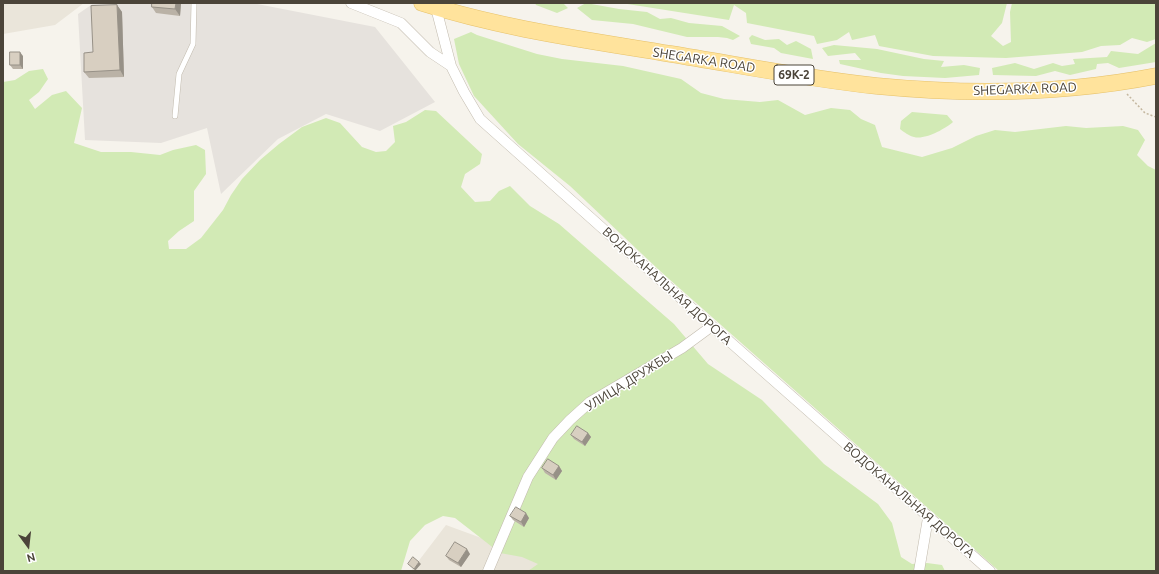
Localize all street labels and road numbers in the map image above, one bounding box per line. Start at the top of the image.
street label: SHEGARKA ROAD [652,44,756,76]
road number: 69К-2 [774,65,814,85]
street label: SHEGARKA ROAD [973,79,1077,99]
street label: ВОДОКАНАЛЬНАЯ ДОРОГА [599,224,735,348]
street label: УЛИЦА ДРУЖБЫ [582,348,676,414]
street label: ВОДОКАНАЛЬНАЯ ДОРОГА [840,439,978,561]

